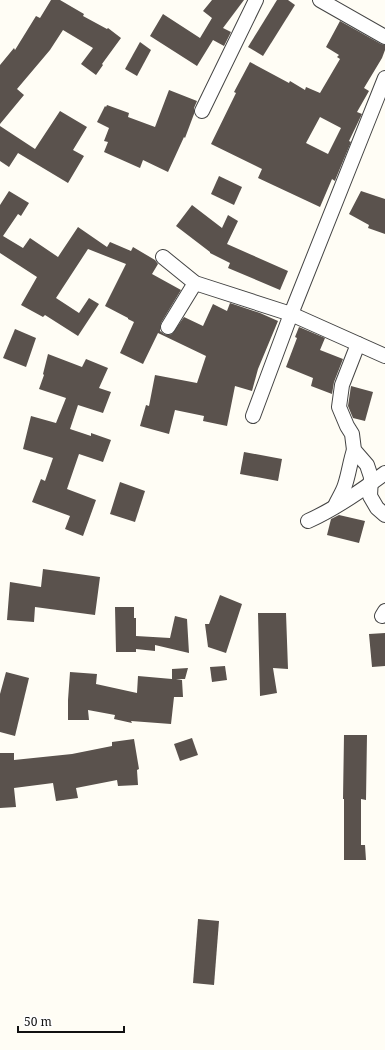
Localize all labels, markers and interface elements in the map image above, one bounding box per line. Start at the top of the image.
scale bar [18,1008,124,1034]
text: 50 m [24,1013,52,1030]

